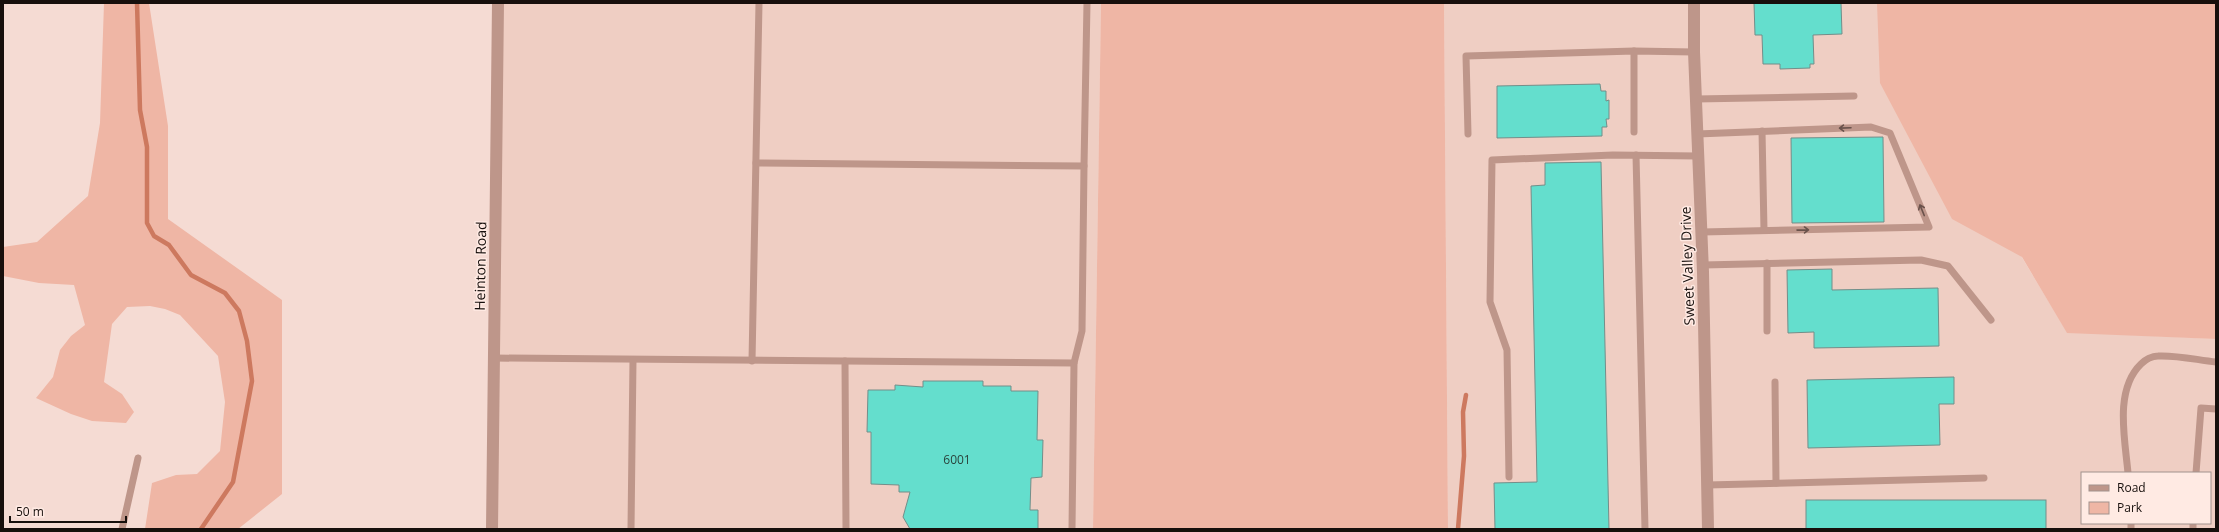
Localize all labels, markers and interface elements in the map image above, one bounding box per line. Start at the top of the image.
one-way arrow [1839,125,1852,132]
one-way arrow [1917,204,1925,216]
street label: Sweet Valley Drive [1675,206,1699,326]
street label: Heinton Road [470,221,490,311]
one-way arrow [1796,226,1809,233]
house number: 6001 [943,451,971,468]
legend [2081,472,2211,524]
text: Road [2117,479,2146,496]
scale bar [10,498,126,524]
text: Park [2117,499,2143,516]
text: 50 m [16,503,44,520]

